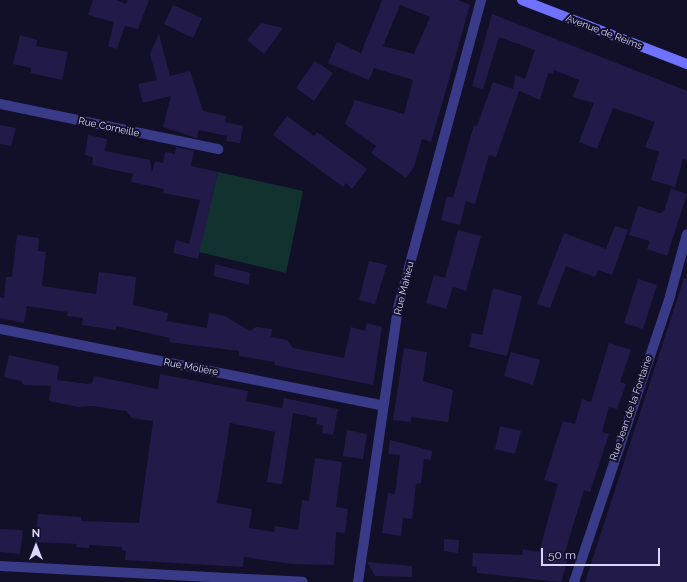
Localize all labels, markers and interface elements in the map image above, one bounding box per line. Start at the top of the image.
street label: Avenue de Reims [564,12,644,52]
street label: Rue Corneille [77,115,141,139]
street label: Rue Mahieu [392,260,416,316]
street label: Rue Jean de la Fontaine [607,354,655,462]
street label: Rue Molière [163,356,219,378]
north arrow [16,526,56,566]
text: N [32,527,40,540]
scale bar [543,540,662,566]
text: 50 m [548,548,576,562]

